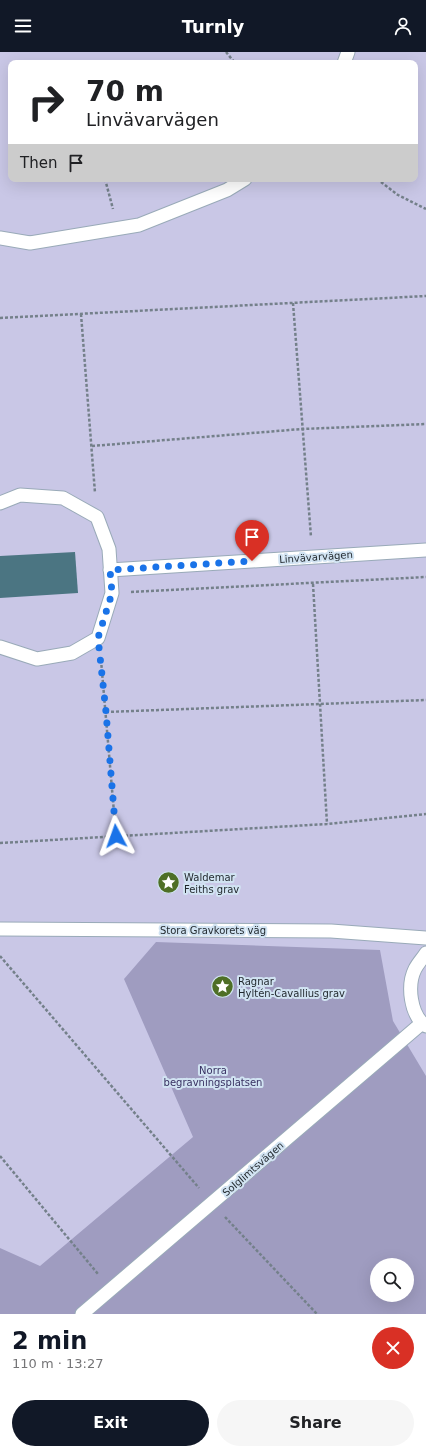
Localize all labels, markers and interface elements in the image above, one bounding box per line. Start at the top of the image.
icon: menu [12,15,34,37]
icon: person [392,15,414,37]
text: Turnly [182,16,244,37]
text: 70 m [86,75,164,108]
icon: right [20,76,72,128]
text: Linvävarvägen [86,109,219,130]
icon: arrive [65,152,87,174]
text: Then [20,154,57,172]
pin [235,520,269,561]
icon: arrive [241,526,263,548]
street label: Linvävarvägen [279,549,353,565]
position arrow [95,815,137,857]
place icon: Waldemar Feiths grav [155,870,181,896]
place label: Waldemar Feiths grav [184,872,239,895]
street label: Stora Gravkorets väg [160,925,266,936]
place icon: Ragnar Hyltén-Cavallius grav [209,974,235,1000]
place label: Ragnar Hyltén-Cavallius grav [238,976,345,999]
park label: Norra begravningsplatsen [164,1065,262,1088]
street label: Solglimtsvägen [220,1140,286,1198]
map controls [370,1258,414,1302]
button: search [370,1258,414,1302]
text: 2 min [12,1327,87,1355]
button: close [372,1327,414,1369]
text: 110 m · 13:27 [12,1356,103,1371]
button: Exit [12,1400,209,1446]
button: Share [217,1400,414,1446]

